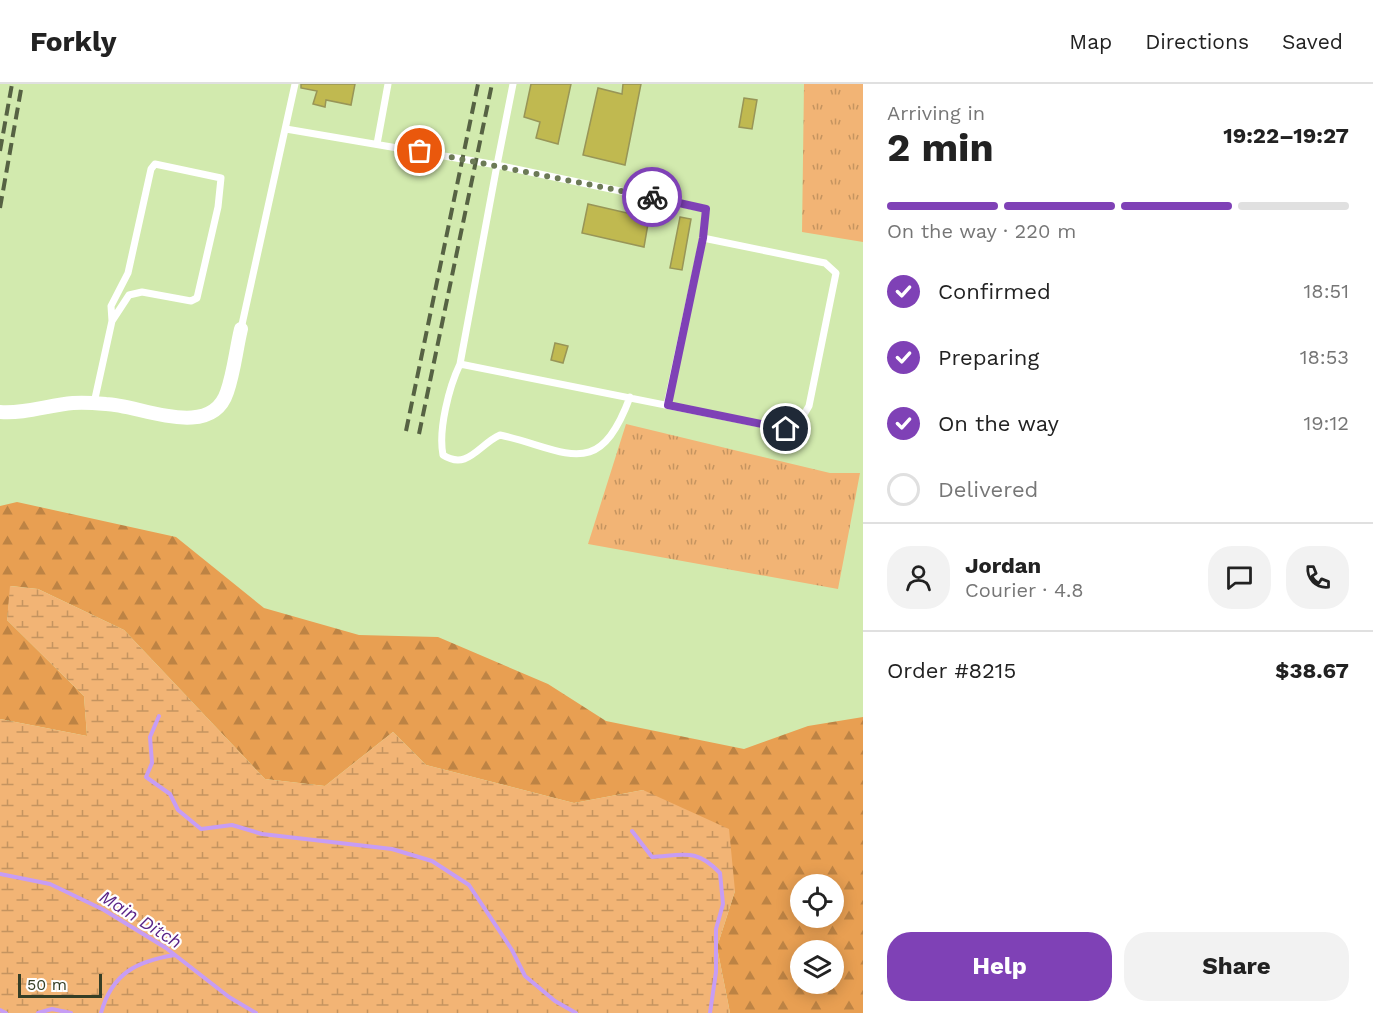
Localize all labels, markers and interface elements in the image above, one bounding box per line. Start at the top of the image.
text: Forkly [30,25,116,58]
text: Map [1069,29,1112,54]
text: Directions [1145,29,1249,54]
text: Saved [1282,29,1343,54]
text: Arriving in [887,101,985,125]
text: 19:22–19:27 [1223,123,1349,148]
pin [394,125,445,176]
text: 2 min [887,125,994,170]
icon: bag [403,134,436,167]
courier [622,167,682,227]
icon: bike [636,181,669,214]
text: On the way · 220 m [887,219,1076,243]
icon: check [887,275,920,308]
text: Confirmed [938,279,1051,304]
text: 18:51 [1304,279,1349,303]
icon: check [887,341,920,374]
text: Preparing [938,345,1039,370]
text: 18:53 [1300,345,1349,369]
pin [760,403,811,454]
icon: check [887,407,920,440]
text: On the way [938,411,1059,436]
text: 19:12 [1303,411,1349,435]
icon: home [769,412,802,445]
text: Delivered [938,477,1038,502]
button: person [887,546,950,609]
button: chat [1208,546,1271,609]
button: phone [1286,546,1349,609]
text: Jordan [965,553,1041,578]
text: Courier · 4.8 [965,578,1084,602]
text: Order #8215 [887,658,1016,683]
text: $38.67 [1275,658,1349,683]
map controls [790,874,844,994]
button: locate [790,874,844,928]
water label: Main Ditch [96,886,186,952]
button: Help [887,932,1112,1001]
button: Share [1124,932,1349,1001]
button: layers [790,940,844,994]
scale bar [18,971,102,998]
text: 50 m [27,975,67,994]

